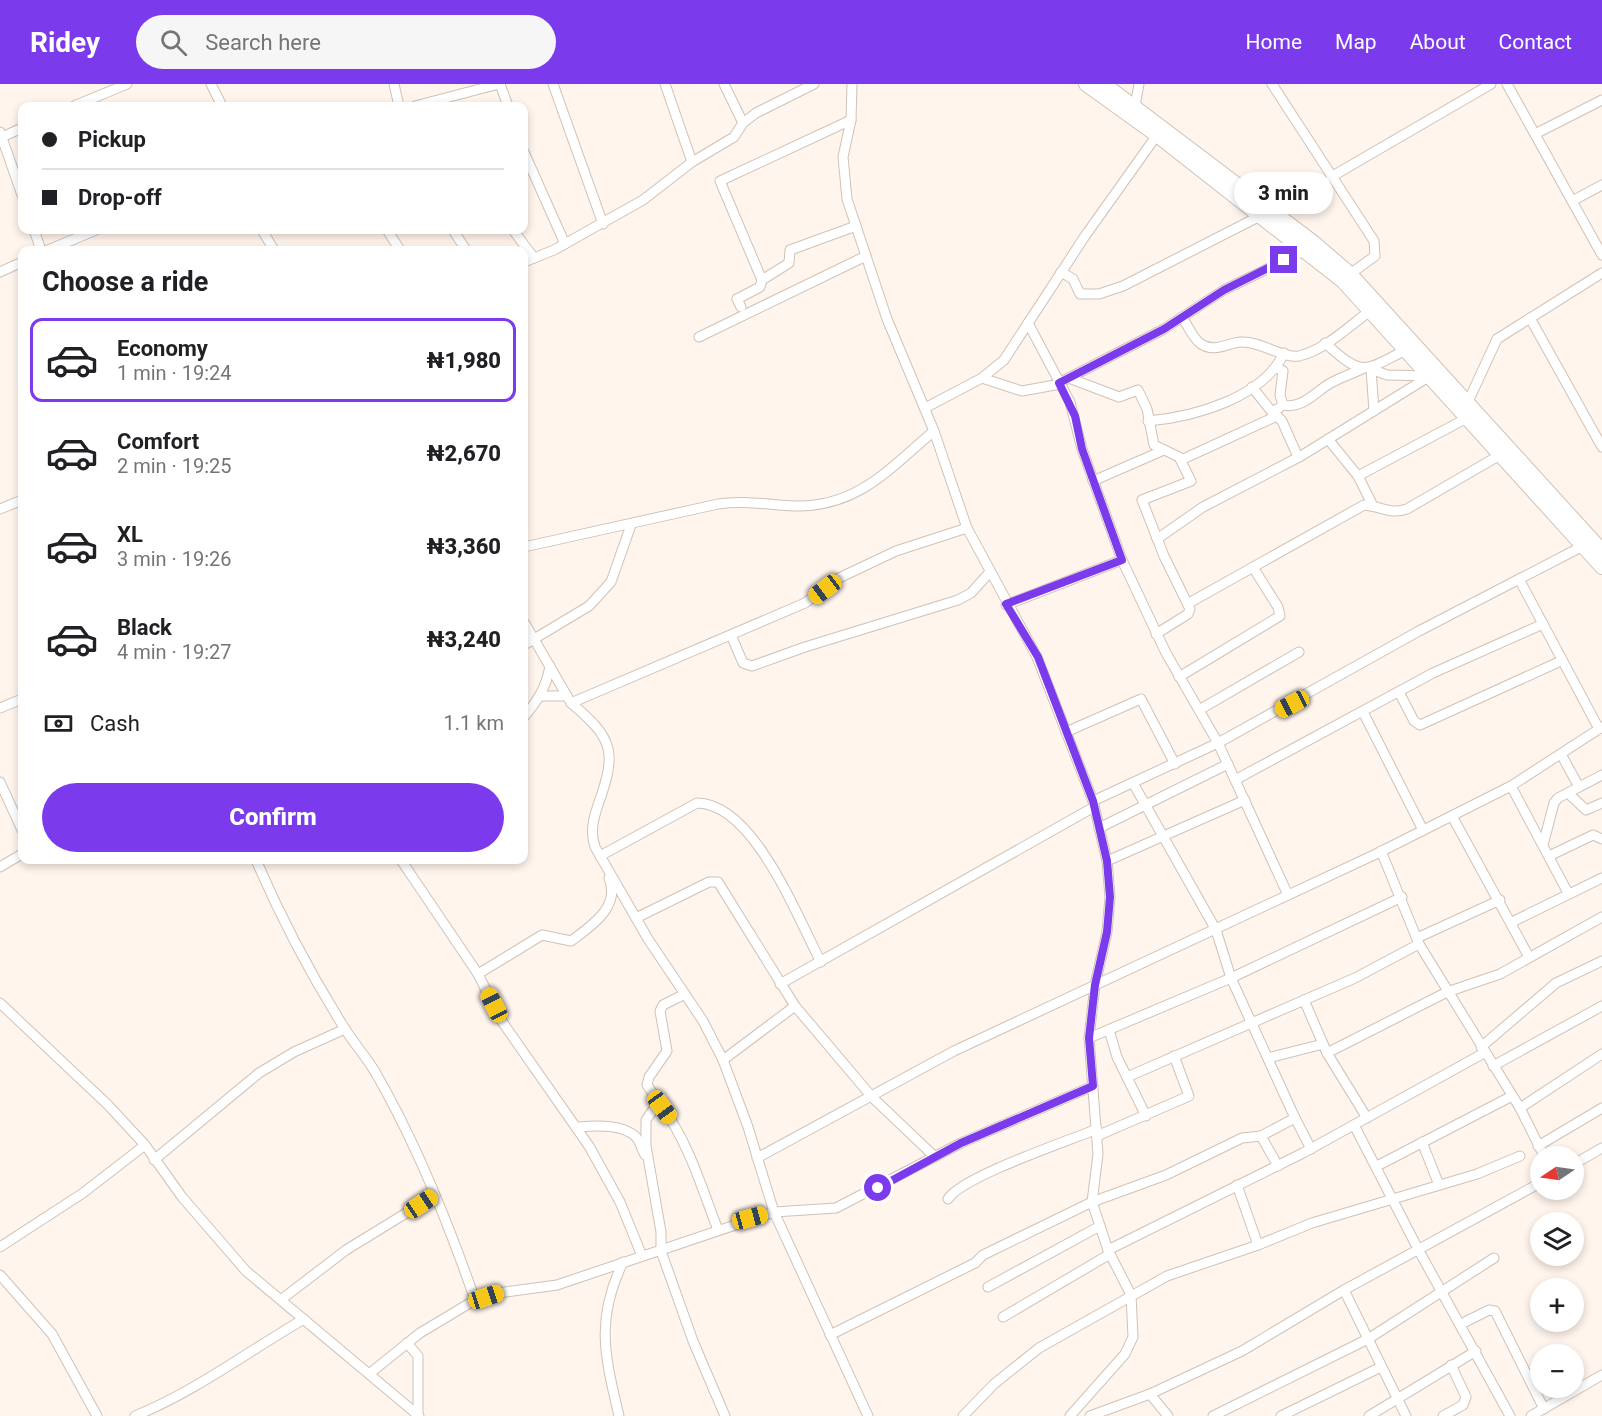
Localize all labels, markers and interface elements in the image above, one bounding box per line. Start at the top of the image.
search box [136,15,556,69]
text: Ridey [30,26,100,59]
icon: search [157,26,190,59]
text: Search here [205,30,321,55]
text: Home [1246,30,1302,54]
text: Map [1335,30,1377,54]
text: About [1410,30,1466,54]
text: Contact [1499,30,1572,54]
text: Pickup [78,127,146,152]
callout: 3 min [1234,173,1334,215]
text: 3 min [1258,181,1309,205]
text: Drop-off [78,185,162,210]
route end [1270,246,1297,273]
text: Choose a ride [42,266,208,298]
icon: car [45,333,99,387]
text: Economy [117,336,208,361]
text: ₦1,980 [427,348,501,373]
text: 1 min · 19:24 [117,361,232,385]
icon: car [45,426,99,480]
text: Comfort [117,429,199,454]
text: ₦2,670 [427,441,501,466]
text: 2 min · 19:25 [117,454,232,478]
icon: car [45,519,99,573]
text: XL [117,522,143,547]
text: ₦3,360 [427,534,501,559]
text: 3 min · 19:26 [117,547,232,571]
car [805,571,845,607]
icon: car [45,612,99,666]
text: Black [117,615,172,640]
text: ₦3,240 [427,627,501,652]
text: 4 min · 19:27 [117,640,232,664]
car [1272,688,1312,720]
icon: cash [42,707,75,740]
text: Cash [90,711,140,736]
text: 1.1 km [444,711,504,735]
button: Confirm [42,783,504,852]
car [478,985,510,1025]
car [644,1087,680,1127]
north arrow [1530,1146,1584,1200]
map controls [1530,1146,1584,1398]
route start [864,1174,891,1201]
car [401,1186,441,1222]
car [730,1205,770,1231]
button: layers [1530,1212,1584,1266]
button: + [1530,1278,1584,1332]
car [466,1283,506,1311]
button: − [1530,1344,1584,1398]

